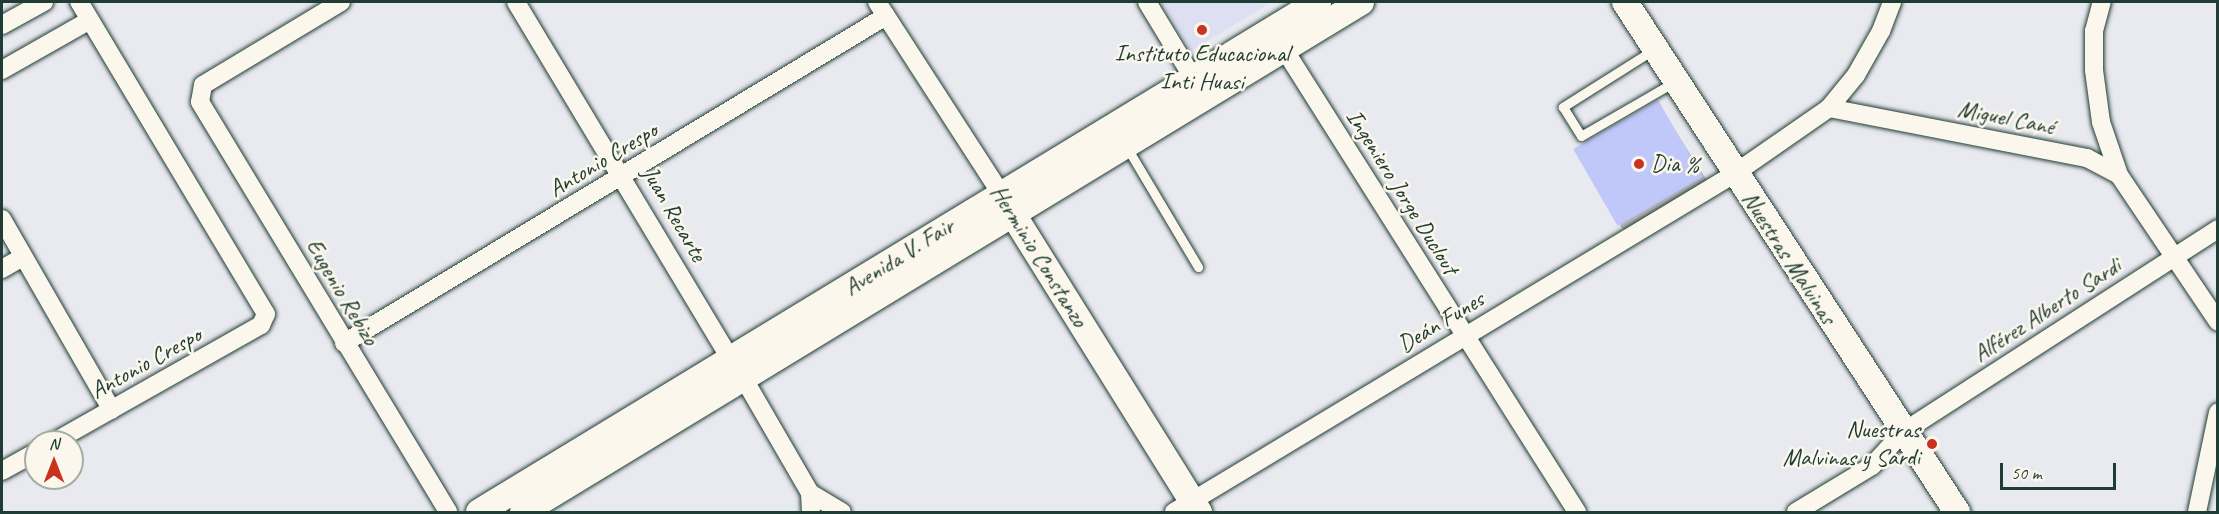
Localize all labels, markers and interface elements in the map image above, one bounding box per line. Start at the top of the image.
marker: Instituto Educacional Inti Huasi [1195,23,1209,37]
place label: Instituto Educacional Inti Huasi [1114,40,1290,96]
street label: Miguel Cané [1955,95,2057,141]
street label: Ingeniero Jorge Duclout [1340,104,1464,280]
street label: Antonio Crespo [543,116,663,204]
place label: Dia % [1651,150,1700,178]
marker: Dia % [1632,157,1646,171]
street label: Juan Recarte [635,161,713,267]
street label: Herminio Constanzo [984,180,1094,332]
street label: Nuestras Malvinas [1735,186,1843,330]
street label: Avenida V. Fair [839,212,959,302]
street label: Eugenio Rebizo [299,234,385,350]
street label: Alférez Alberto Sardi [1968,252,2126,368]
street label: Deán Funes [1393,285,1489,359]
street label: Antonio Crespo [86,321,206,405]
place label: Nuestras Malvinas y Sardi [1783,416,1920,472]
north arrow [24,430,84,490]
text: N [49,434,59,454]
marker: Nuestras Malvinas y Sardi [1925,437,1939,451]
scale bar [2003,451,2118,489]
text: 50 m [2011,462,2042,484]

